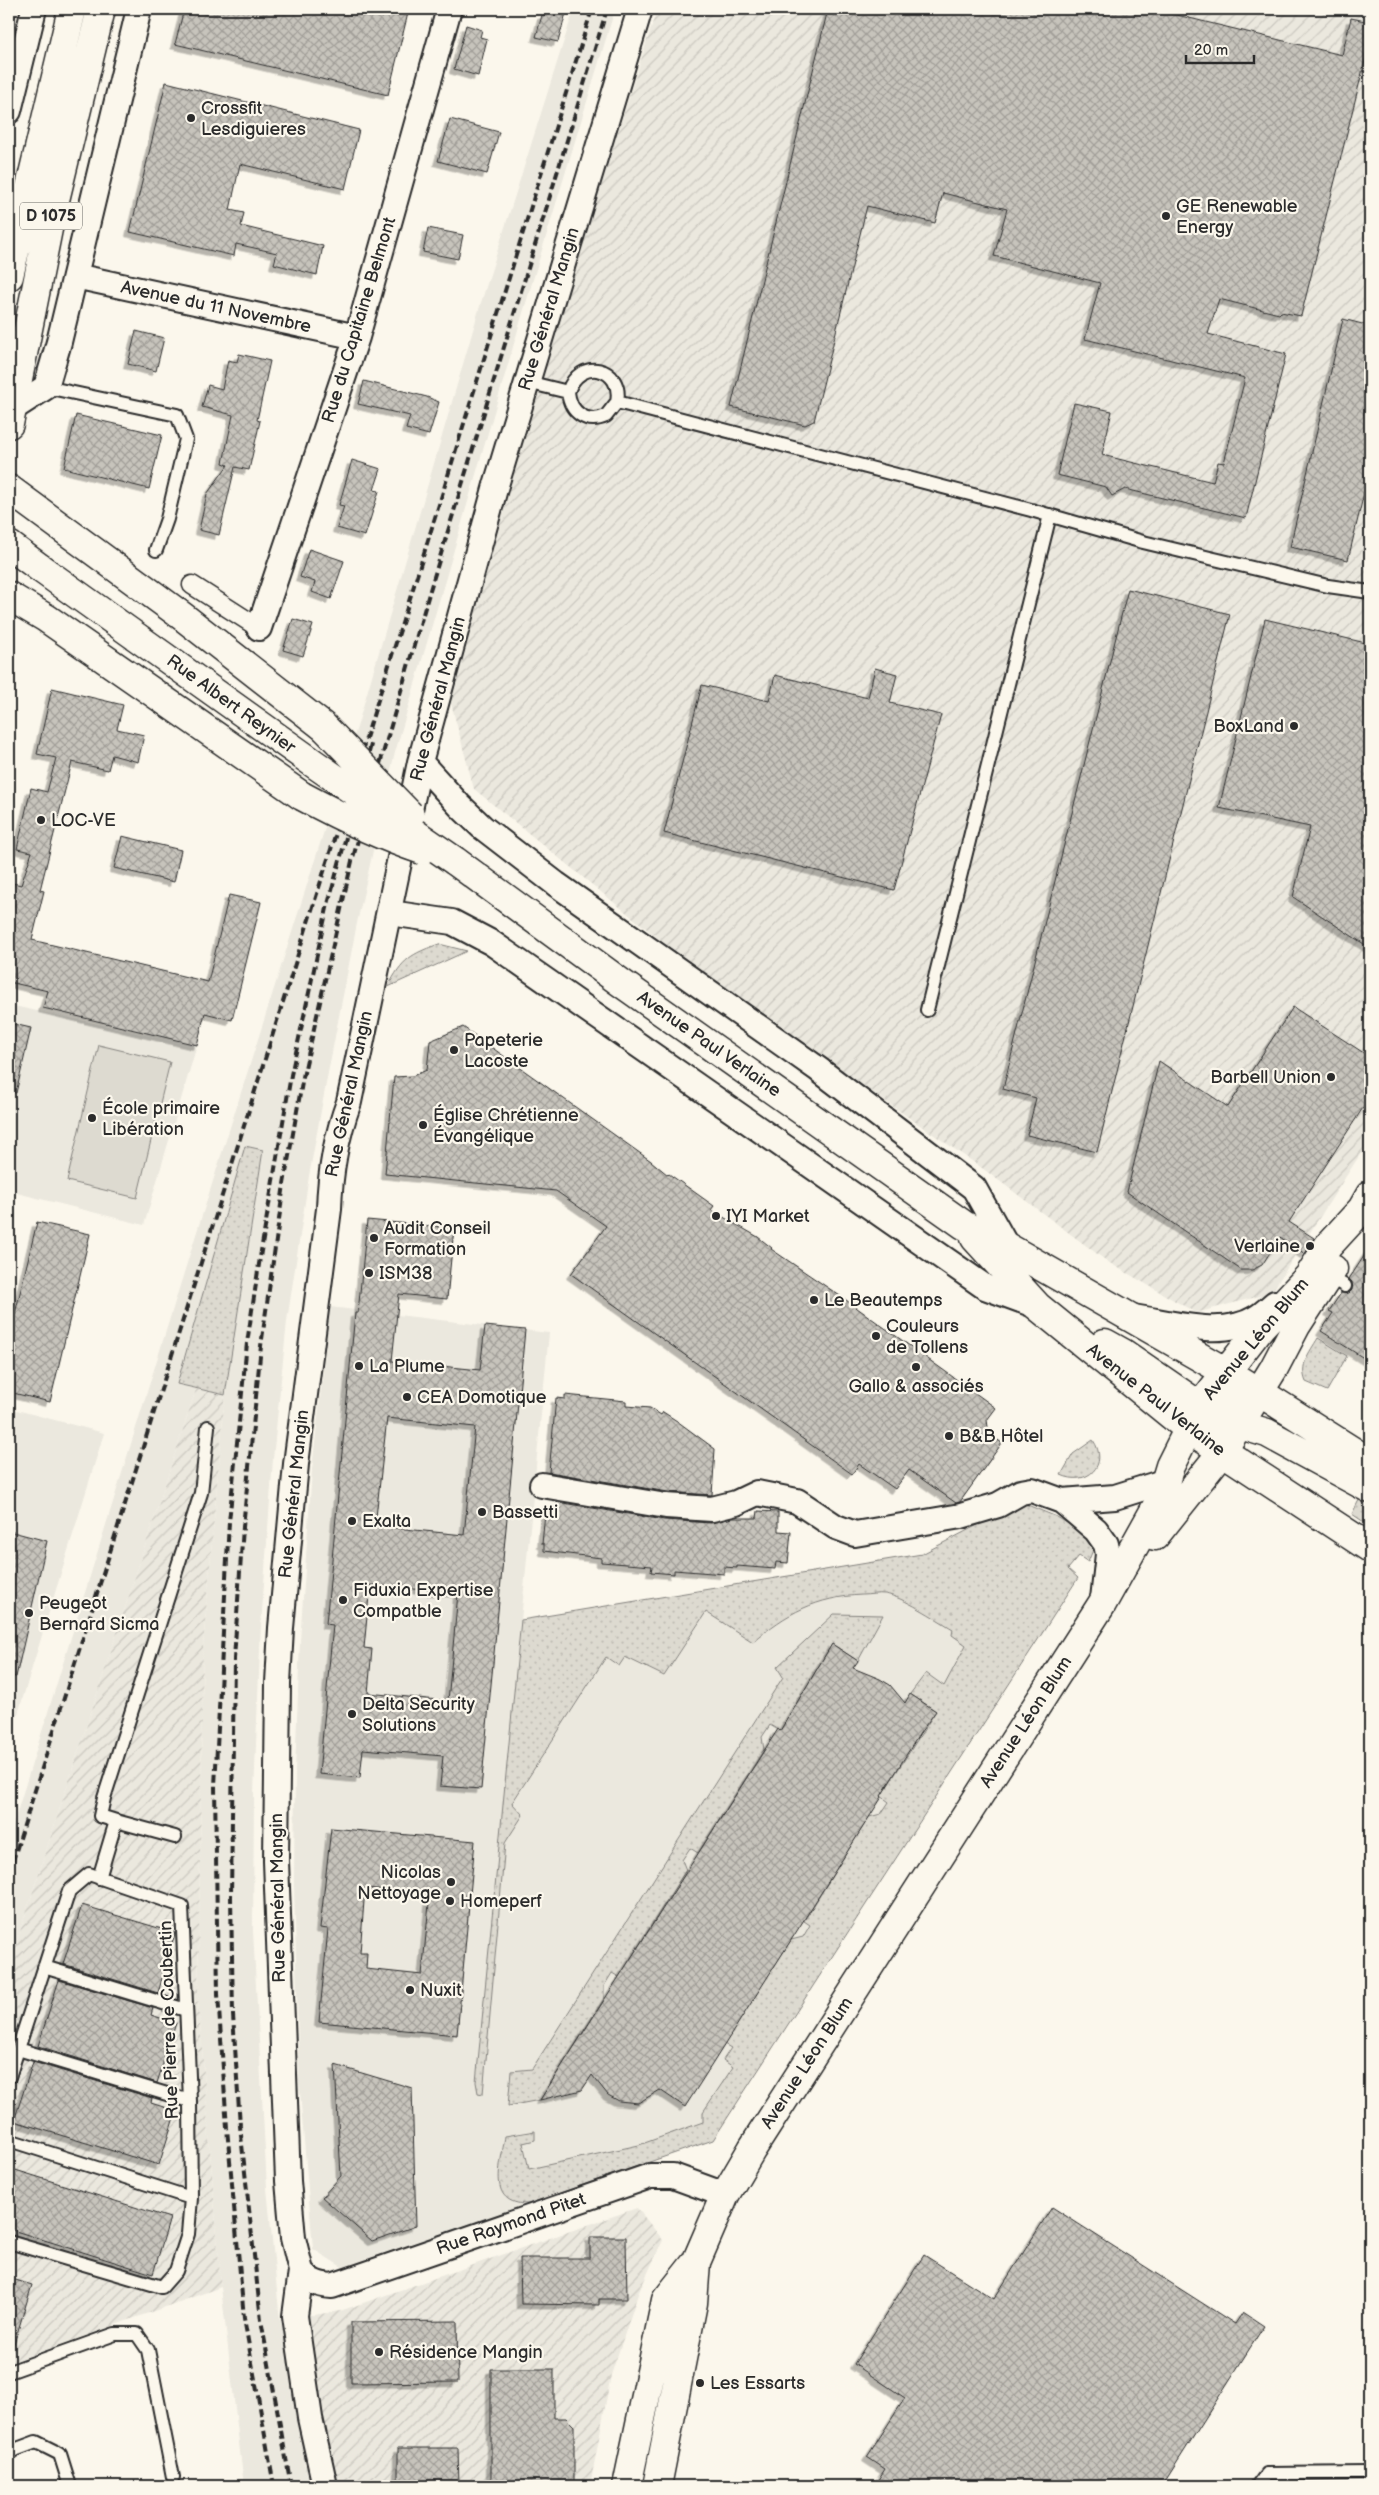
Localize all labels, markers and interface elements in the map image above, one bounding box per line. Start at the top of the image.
scale bar [1186,32,1254,64]
text: 20 m [1194,41,1228,60]
place label: Crossfit Lesdiguieres [201,98,306,140]
marker: Crossfit Lesdiguieres [185,112,197,124]
place label: GE Renewable Energy [1176,196,1298,238]
road number: D 1075 [20,202,82,230]
marker: GE Renewable Energy [1160,210,1172,222]
street label: Rue du Capitaine Belmont [318,214,400,425]
street label: Rue Général Mangin [514,225,584,393]
street label: Avenue du 11 Novembre [119,277,313,338]
street label: Rue Général Mangin [406,614,470,784]
street label: Rue Albert Reynier [162,650,300,758]
place label: BoxLand [1213,716,1284,737]
marker: BoxLand [1288,720,1300,732]
place label: LOC-VE [51,810,116,831]
marker: LOC-VE [35,814,47,826]
street label: Avenue Paul Verlaine [633,987,785,1102]
street label: Rue Général Mangin [321,1009,377,1179]
place label: Papeterie Lacoste [464,1030,543,1072]
marker: Papeterie Lacoste [448,1044,460,1056]
place label: Barbell Union [1210,1067,1321,1088]
marker: Barbell Union [1325,1071,1337,1083]
place label: École primaire Libération [102,1096,220,1140]
place label: Église Chrétienne Évangélique [433,1103,579,1147]
marker: École primaire Libération [86,1112,98,1124]
marker: Église Chrétienne Évangélique [417,1119,429,1131]
place label: IYI Market [726,1206,810,1227]
marker: IYI Market [710,1210,722,1222]
place label: Audit Conseil Formation [384,1218,491,1260]
marker: Audit Conseil Formation [368,1232,380,1244]
place label: Verlaine [1234,1236,1300,1257]
marker: Verlaine [1304,1240,1316,1252]
place label: ISM38 [379,1263,433,1284]
marker: ISM38 [363,1267,375,1279]
street label: Avenue Léon Blum [1199,1274,1313,1404]
place label: Le Beautemps [824,1290,943,1311]
marker: Le Beautemps [808,1294,820,1306]
place label: Couleurs de Tollens [886,1316,968,1358]
marker: Couleurs de Tollens [870,1330,882,1342]
street label: Avenue Paul Verlaine [1082,1339,1230,1461]
place label: La Plume [369,1356,445,1377]
marker: La Plume [353,1360,365,1372]
marker: Gallo & associés [910,1361,922,1373]
place label: Gallo & associés [848,1376,984,1397]
place label: CEA Domotique [417,1387,547,1408]
marker: CEA Domotique [401,1391,413,1403]
street label: Rue Général Mangin [275,1409,313,1579]
place label: B&B Hôtel [959,1426,1043,1447]
marker: B&B Hôtel [943,1430,955,1442]
place label: Bassetti [492,1502,558,1523]
marker: Bassetti [476,1506,488,1518]
place label: Exalta [362,1511,411,1532]
marker: Exalta [346,1515,358,1527]
place label: Fiduxia Expertise Compatble [353,1580,494,1622]
place label: Peugeot Bernard Sicma [39,1593,160,1635]
marker: Fiduxia Expertise Compatble [337,1594,349,1606]
marker: Peugeot Bernard Sicma [23,1607,35,1619]
street label: Avenue Léon Blum [976,1652,1076,1792]
place label: Delta Security Solutions [362,1694,476,1736]
marker: Delta Security Solutions [346,1708,358,1720]
street label: Rue Général Mangin [266,1813,290,1983]
place label: Nicolas Nettoyage [357,1862,441,1904]
marker: Nicolas Nettoyage [445,1876,457,1888]
place label: Homeperf [460,1891,543,1912]
marker: Homeperf [444,1895,456,1907]
street label: Rue Pierre de Coubertin [155,1920,183,2120]
place label: Nuxit [420,1980,462,2001]
marker: Nuxit [404,1984,416,1996]
street label: Avenue Léon Blum [757,1993,857,2133]
street label: Rue Raymond Pitet [434,2188,589,2259]
place label: Résidence Mangin [389,2342,543,2363]
marker: Résidence Mangin [373,2346,385,2358]
place label: Les Essarts [710,2373,805,2394]
marker: Les Essarts [694,2377,706,2389]

